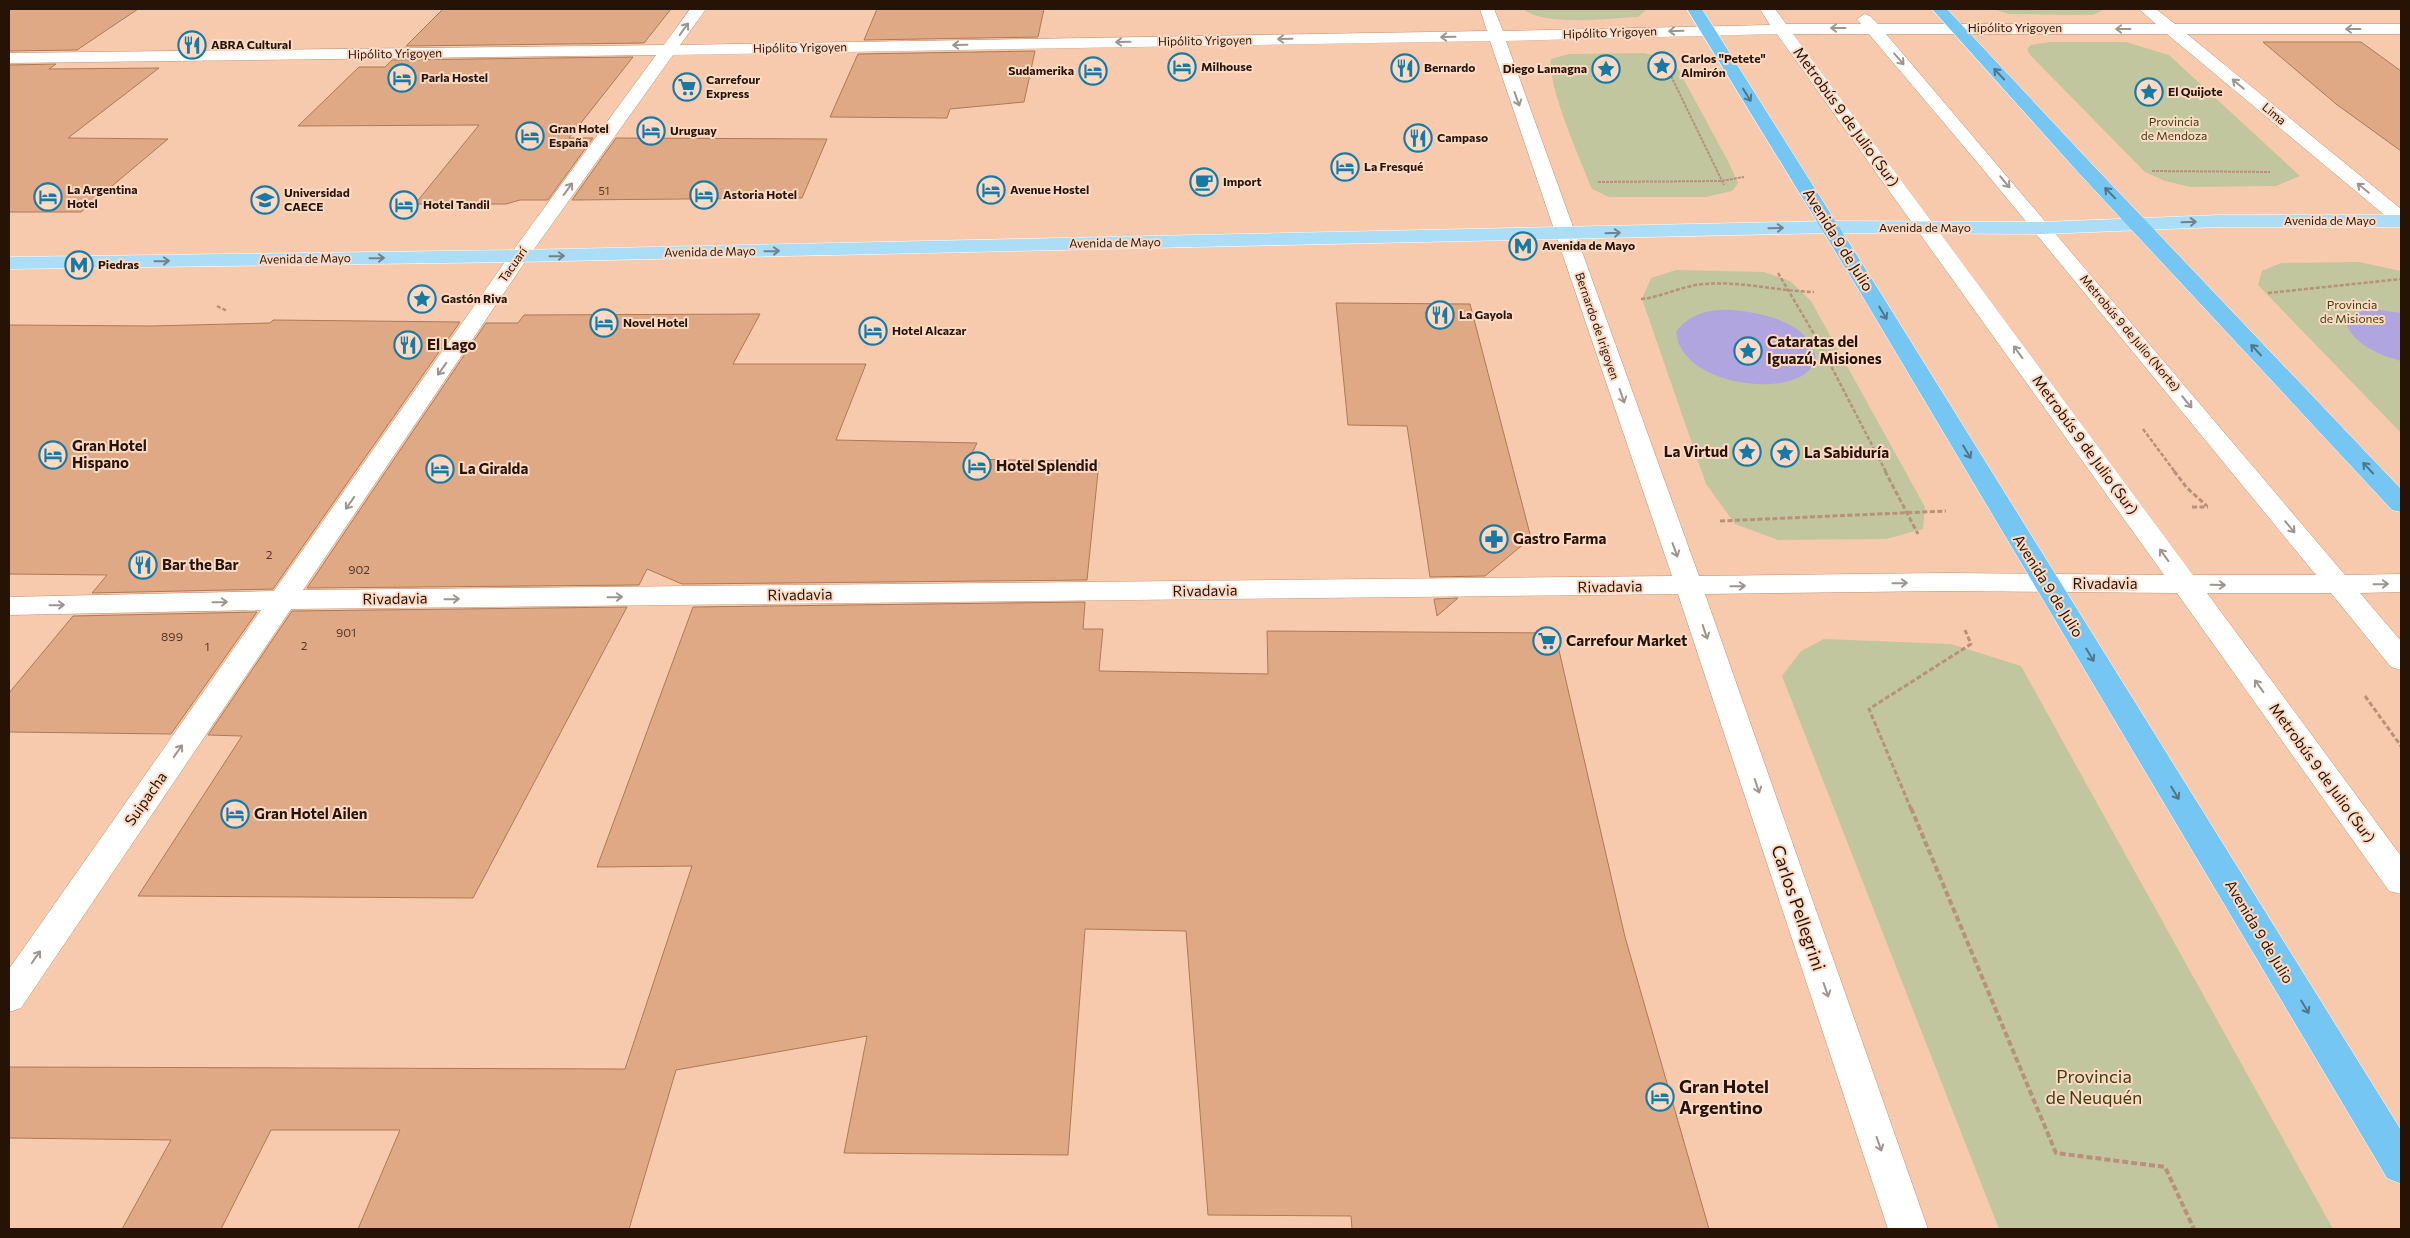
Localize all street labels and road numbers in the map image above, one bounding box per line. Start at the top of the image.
street label: Hipólito Yrigoyen [1968,20,2062,34]
street label: Hipólito Yrigoyen [1563,23,1657,41]
street label: Hipólito Yrigoyen [1158,32,1252,48]
street label: Hipólito Yrigoyen [753,39,847,55]
street label: Metrobús 9 de Julio (Sur) [1790,43,1904,190]
street label: Hipólito Yrigoyen [348,45,442,61]
street label: Lima [2260,99,2289,127]
street label: Avenida 9 de Julio [1800,185,1878,294]
street label: Avenida de Mayo [2284,213,2376,227]
street label: Avenida de Mayo [1879,220,1971,234]
street label: Avenida de Mayo [1069,234,1161,250]
street label: Tacuarí [495,243,530,285]
street label: Avenida de Mayo [664,243,756,259]
street label: Avenida de Mayo [259,250,351,266]
street label: Bernardo de Irigoyen [1573,270,1623,381]
street label: Metrobús 9 de Julio (Norte) [2077,271,2184,394]
street label: Metrobús 9 de Julio (Sur) [2029,371,2143,518]
street label: Avenida 9 de Julio [2010,531,2088,640]
street label: Rivadavia [2072,574,2138,592]
street label: Rivadavia [1577,576,1643,596]
street label: Rivadavia [1172,580,1238,600]
street label: Rivadavia [767,584,833,604]
street label: Rivadavia [362,588,428,608]
street label: Metrobús 9 de Julio (Sur) [2266,699,2380,846]
street label: Suipacha [120,768,170,829]
street label: Carlos Pellegrini [1767,842,1831,973]
street label: Avenida 9 de Julio [2222,876,2298,987]

